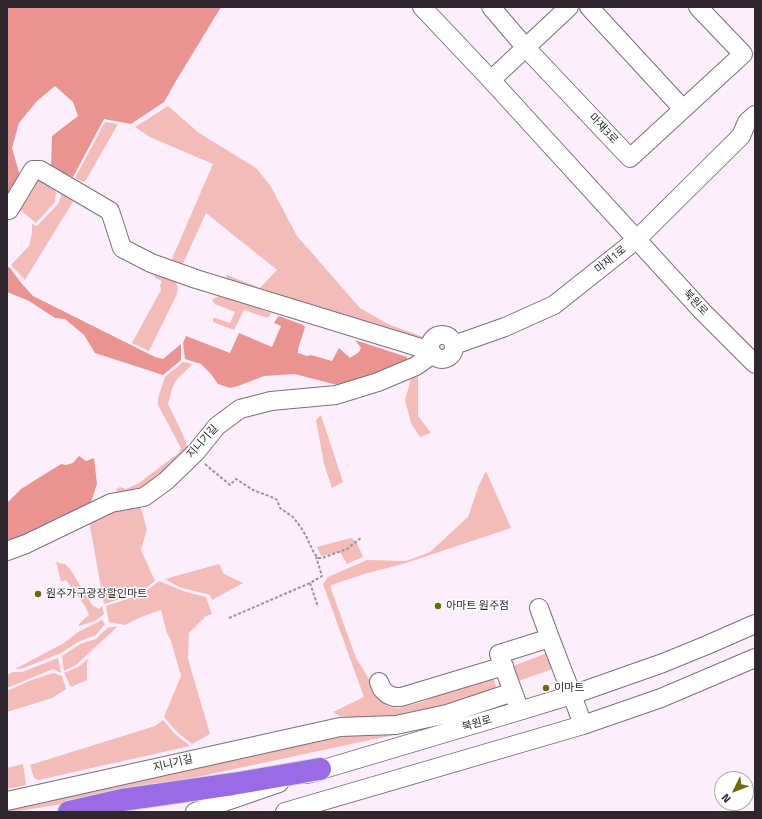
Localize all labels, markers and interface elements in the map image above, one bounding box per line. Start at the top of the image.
street label: 마재3로 [586,111,620,147]
street label: 마재1로 [593,243,629,277]
street label: 북원로 [680,287,710,319]
street label: 지니기길 [185,423,221,461]
place label: 원주가구광장할인마트 [46,587,147,601]
marker: 원주가구광장할인마트 [33,589,43,599]
place label: 아마트 원주점 [446,599,509,613]
marker: 아마트 원주점 [433,601,443,611]
place label: 이마트 [554,681,584,695]
marker: 이마트 [541,683,551,693]
street label: 북원로 [461,713,493,735]
street label: 지니기길 [152,753,194,775]
north arrow [714,771,754,811]
text: N [718,790,734,807]

